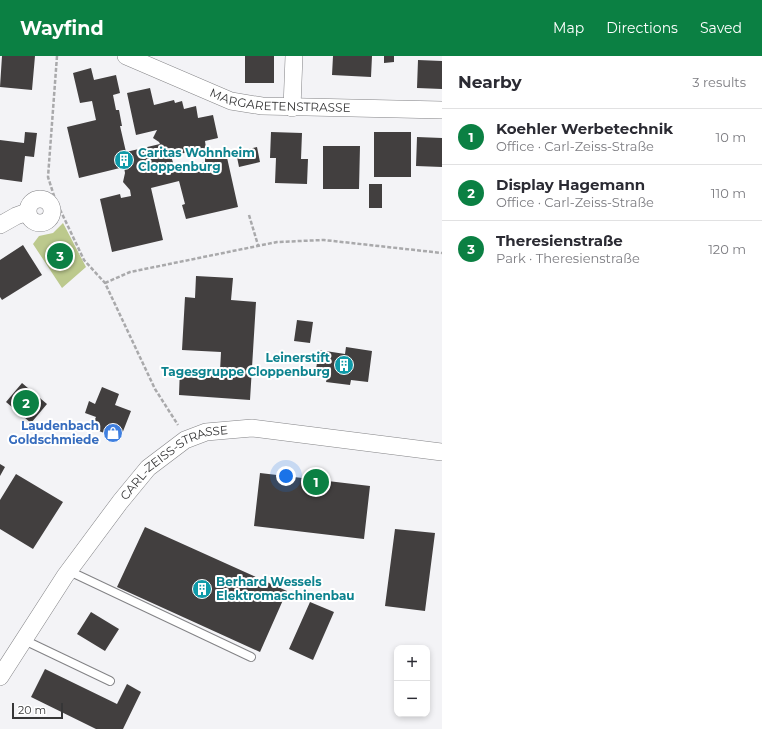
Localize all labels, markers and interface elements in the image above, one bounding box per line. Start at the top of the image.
text: Wayfind [20,17,104,40]
text: Map [553,19,584,37]
text: Directions [606,19,678,37]
text: Saved [700,19,742,37]
text: Nearby [458,72,522,92]
text: 3 results [692,74,746,90]
street label: MARGARETENSTRASSE [208,85,351,115]
text: Koehler Werbetechnik [496,119,673,138]
text: 1 [468,129,474,145]
text: 10 m [716,129,746,145]
text: Office · Carl-Zeiss-Straße [496,138,654,154]
place label: Caritas Wohnheim Cloppenburg [138,145,255,174]
building icon: Caritas Wohnheim Cloppenburg [113,149,135,171]
text: Display Hagemann [496,175,645,194]
text: 2 [467,185,475,201]
text: 110 m [711,185,746,201]
text: Office · Carl-Zeiss-Straße [496,194,654,210]
text: Theresienstraße [496,231,623,250]
pin: 3 [47,241,73,271]
text: 3 [467,241,475,257]
text: 120 m [708,241,746,257]
text: Park · Theresienstraße [496,250,640,266]
place label: Leinerstift Tagesgruppe Cloppenburg [161,350,331,379]
building icon: Leinerstift Tagesgruppe Cloppenburg [333,354,355,376]
pin: 2 [13,388,39,418]
place label: Laudenbach Goldschmiede [9,418,99,447]
shop icon: Laudenbach Goldschmiede [102,422,124,444]
street label: CARL-ZEISS-STRASSE [117,422,228,503]
your location [276,466,296,486]
pin: 1 [303,467,329,497]
place label: Berhard Wessels Elektromaschinenbau [216,574,355,603]
building icon: Berhard Wessels Elektromaschinenbau [191,578,213,600]
map controls [394,645,430,717]
button: + [394,645,430,681]
button: − [394,681,430,717]
scale bar [12,701,63,720]
text: 20 m [18,703,46,717]

